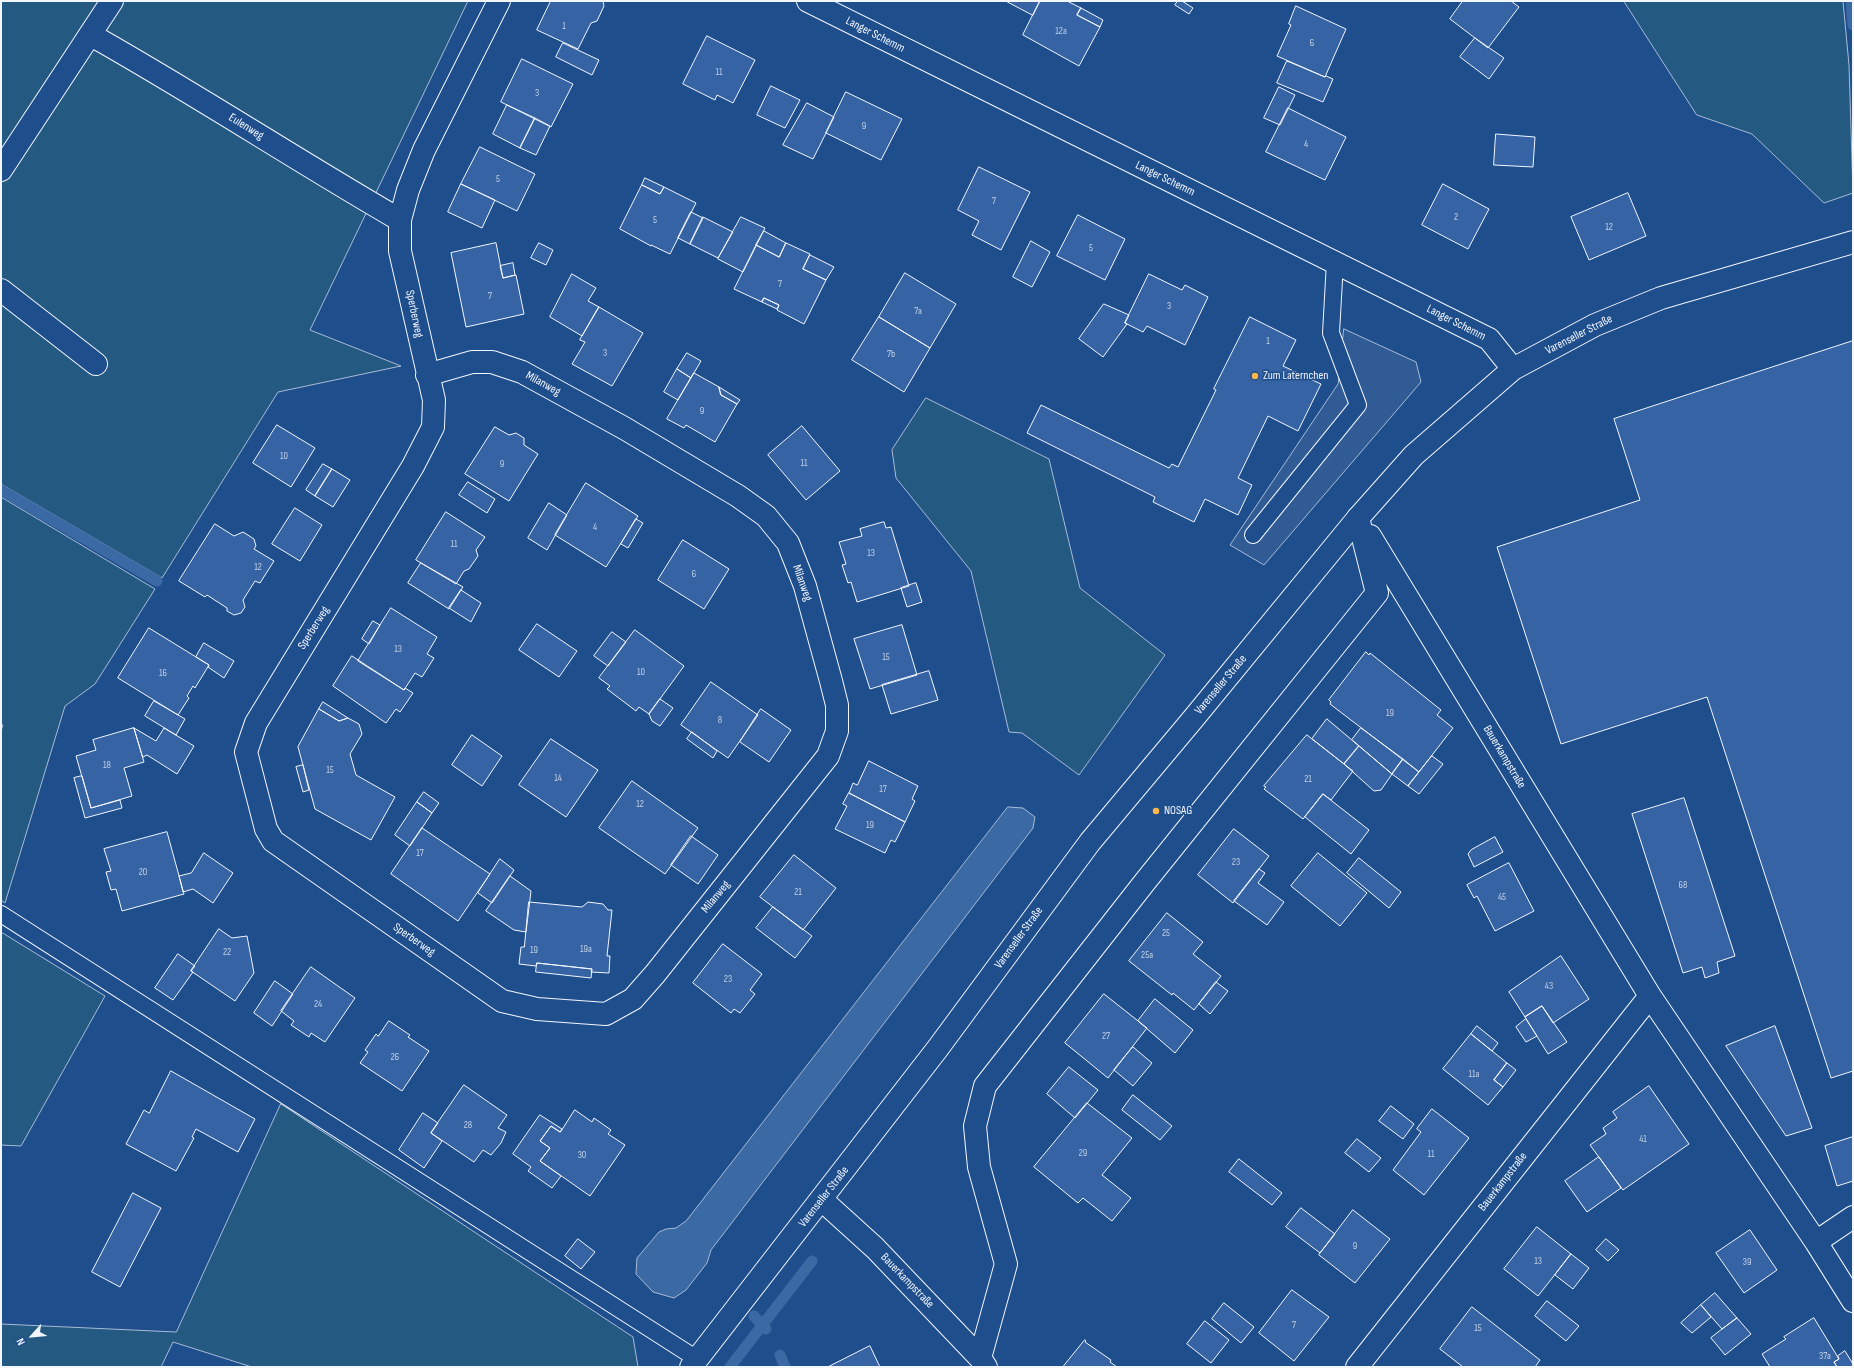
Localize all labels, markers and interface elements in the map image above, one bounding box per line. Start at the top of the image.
street label: Langer Schemm [843,14,907,56]
house number: 1 [562,20,566,32]
house number: 12a [1055,25,1067,37]
house number: 6 [1310,37,1314,49]
house number: 11 [716,66,722,78]
house number: 3 [535,87,539,99]
street label: Eulenweg [226,111,266,143]
house number: 9 [862,120,866,132]
house number: 4 [1304,138,1308,150]
street label: Langer Schemm [1133,158,1197,200]
house number: 5 [496,173,500,185]
house number: 7 [992,195,996,207]
house number: 2 [1454,211,1458,223]
house number: 5 [653,214,657,226]
house number: 12 [1605,221,1613,233]
house number: 5 [1089,242,1093,254]
house number: 7 [778,278,782,290]
street label: Sperberweg [402,289,426,339]
house number: 7 [488,290,492,302]
house number: 3 [1167,300,1171,312]
street label: Langer Schemm [1424,302,1488,344]
house number: 7a [914,305,922,317]
street label: Varenseller Straße [1543,312,1615,358]
house number: 1 [1266,335,1270,347]
house number: 3 [603,347,607,359]
house number: 7b [887,348,895,360]
street label: Milanweg [523,369,563,399]
place label: Zum Laternchen [1263,369,1328,383]
marker: Zum Laternchen [1250,371,1260,381]
house number: 9 [700,405,704,417]
house number: 10 [280,450,288,462]
house number: 11 [801,457,807,469]
house number: 9 [500,458,504,470]
house number: 4 [593,521,597,533]
house number: 11 [451,538,457,550]
house number: 13 [867,547,875,559]
house number: 12 [254,561,262,573]
street label: Milanweg [789,563,815,603]
house number: 6 [692,568,696,580]
street label: Sperberweg [295,604,333,652]
house number: 13 [394,643,402,655]
house number: 15 [882,651,890,663]
street label: Varenseller Straße [1192,652,1250,718]
house number: 10 [637,666,645,678]
house number: 16 [159,667,167,679]
house number: 19 [1386,707,1394,719]
house number: 8 [718,714,722,726]
street label: Bauerkampstraße [1480,723,1528,791]
house number: 18 [103,759,111,771]
house number: 15 [326,764,334,776]
house number: 14 [554,772,562,784]
house number: 21 [1304,773,1312,785]
house number: 17 [879,783,887,795]
house number: 12 [636,798,644,810]
place label: NOSAG [1164,804,1192,818]
marker: NOSAG [1151,806,1161,816]
house number: 19 [866,819,874,831]
house number: 17 [416,847,424,859]
house number: 23 [1232,856,1240,868]
house number: 20 [139,866,147,878]
street label: Milanweg [699,878,733,916]
house number: 68 [1679,879,1687,891]
house number: 21 [794,886,802,898]
house number: 45 [1498,891,1506,903]
street label: Varenseller Straße [992,904,1046,972]
street label: Sperberweg [390,920,438,960]
house number: 25 [1162,927,1170,939]
house number: 19a [580,943,592,955]
house number: 19 [530,944,538,956]
house number: 22 [223,946,231,958]
house number: 25a [1141,949,1153,961]
house number: 23 [724,973,732,985]
house number: 43 [1545,980,1553,992]
house number: 24 [314,998,322,1010]
house number: 27 [1102,1030,1110,1042]
house number: 26 [391,1051,399,1063]
house number: 11a [1469,1068,1479,1080]
house number: 28 [464,1119,472,1131]
house number: 41 [1639,1133,1647,1145]
house number: 29 [1079,1147,1087,1159]
house number: 11 [1428,1148,1434,1160]
house number: 30 [578,1149,586,1161]
street label: Bauerkampstraße [1476,1150,1530,1214]
street label: Varenseller Straße [796,1164,852,1230]
house number: 9 [1353,1240,1357,1252]
street label: Bauerkampstraße [877,1251,937,1311]
house number: 13 [1534,1255,1542,1267]
house number: 39 [1743,1256,1751,1268]
north arrow [12,1316,52,1356]
house number: 7 [1292,1319,1296,1331]
house number: 15 [1474,1322,1482,1334]
text: N [14,1336,28,1347]
house number: 37a [1819,1350,1831,1362]

